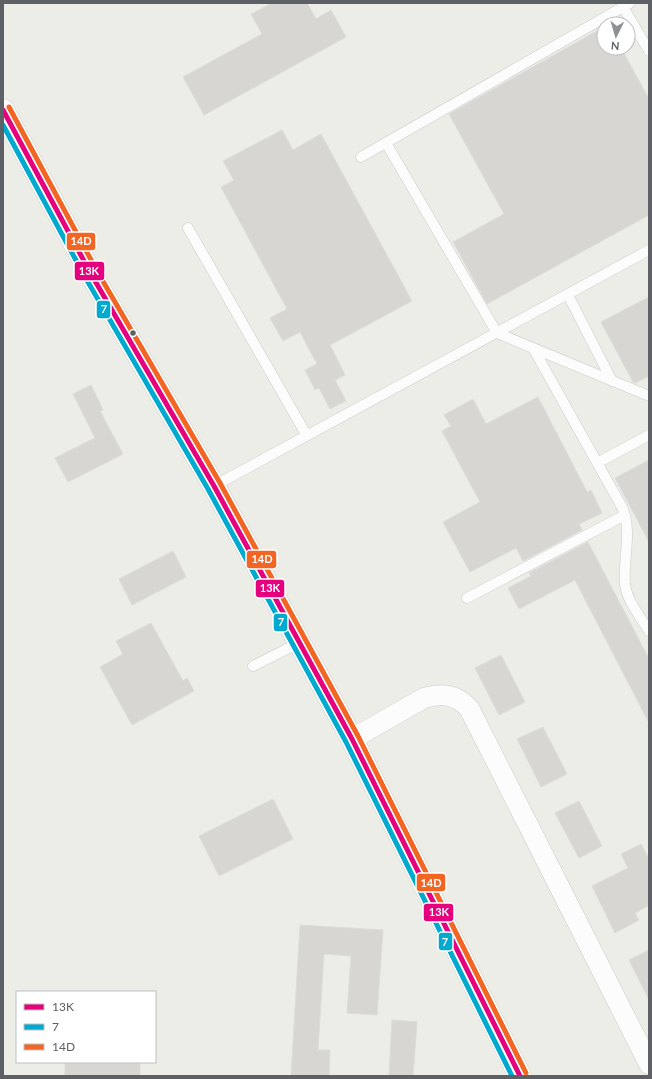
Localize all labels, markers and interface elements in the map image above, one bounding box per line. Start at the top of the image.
north arrow [596,16,636,56]
text: N [610,40,620,53]
line badge: 14D [66,232,96,251]
text: 14D [70,234,92,247]
line badge: 13K [74,261,105,281]
text: 13K [79,264,100,277]
line badge: 7 [96,300,111,319]
text: 7 [101,302,107,315]
unlabelled marker [128,328,138,338]
line badge: 14D [246,550,277,569]
text: 14D [251,552,273,565]
line badge: 13K [255,579,285,598]
text: 13K [260,581,281,594]
line badge: 7 [273,613,288,632]
text: 7 [278,615,284,628]
line badge: 14D [416,873,446,892]
text: 14D [420,876,442,889]
line badge: 13K [423,903,454,922]
text: 13K [429,905,450,918]
line badge: 7 [438,932,453,951]
text: 7 [442,935,448,948]
legend [16,991,156,1063]
text: 13K [52,999,74,1014]
text: 7 [52,1019,59,1034]
text: 14D [52,1039,75,1054]

